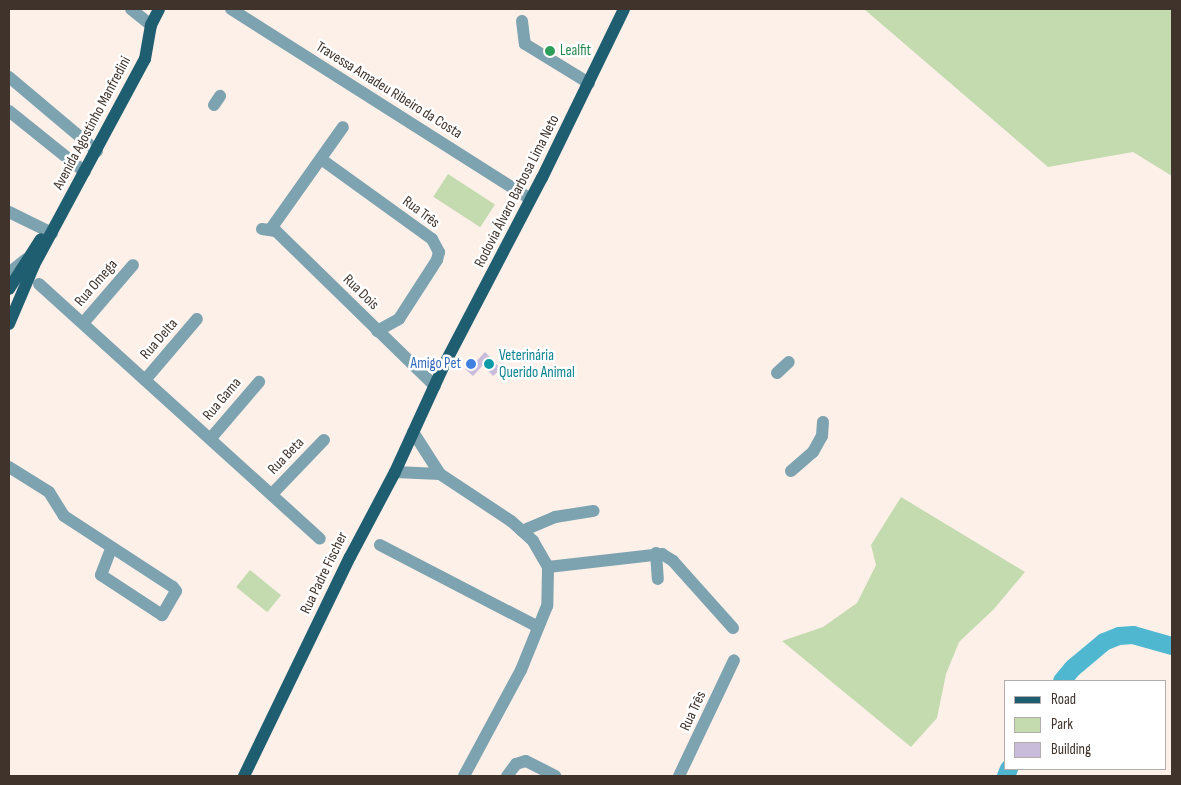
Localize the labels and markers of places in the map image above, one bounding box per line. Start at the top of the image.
place label: Lealfit [560,42,591,60]
marker: Lealfit [544,45,556,57]
place label: Veterinária Querido Animal [499,346,575,381]
place label: Amigo Pet [410,355,461,373]
marker: Amigo Pet [465,358,477,370]
marker: Veterinária Querido Animal [483,358,495,370]

